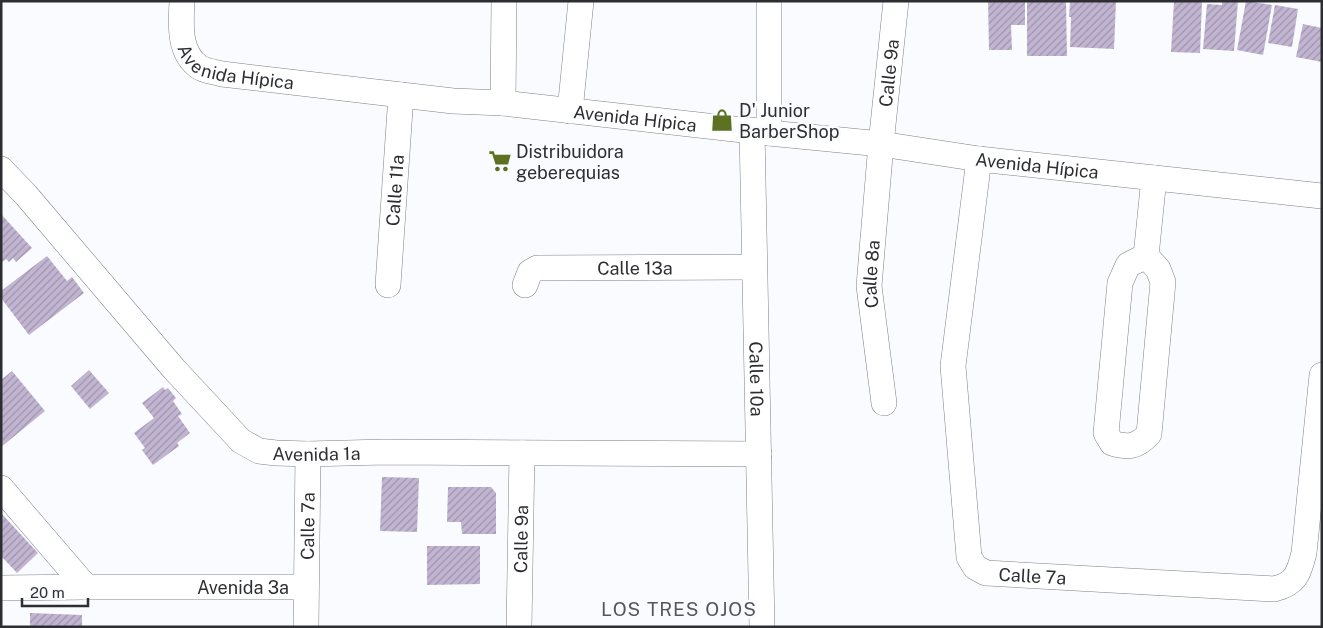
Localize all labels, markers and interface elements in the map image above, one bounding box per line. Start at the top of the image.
street label: Calle 9a [874,38,902,108]
street label: Avenida Hípica [174,41,295,93]
place label: D' Junior BarberShop [739,100,839,142]
street label: Avenida Hípica [572,101,698,135]
shop icon: D' Junior BarberShop [709,107,735,133]
place label: Distribuidora geberequias [516,141,624,183]
supermarket icon: Distribuidora geberequias [487,148,513,174]
street label: Avenida Hípica [974,148,1100,182]
street label: Calle 11a [382,154,407,227]
street label: Calle 8a [859,239,883,309]
street label: Calle 13a [597,257,673,278]
street label: Calle 10a [746,341,768,417]
street label: Avenida 1a [272,442,361,465]
street label: Calle 7a [296,492,318,560]
street label: Calle 9a [509,505,532,573]
street label: Calle 7a [998,563,1067,588]
scale bar [22,576,89,608]
street label: Avenida 3a [197,577,289,598]
text: 20 m [30,584,65,601]
district label: LOS TRES OJOS [601,598,757,620]

